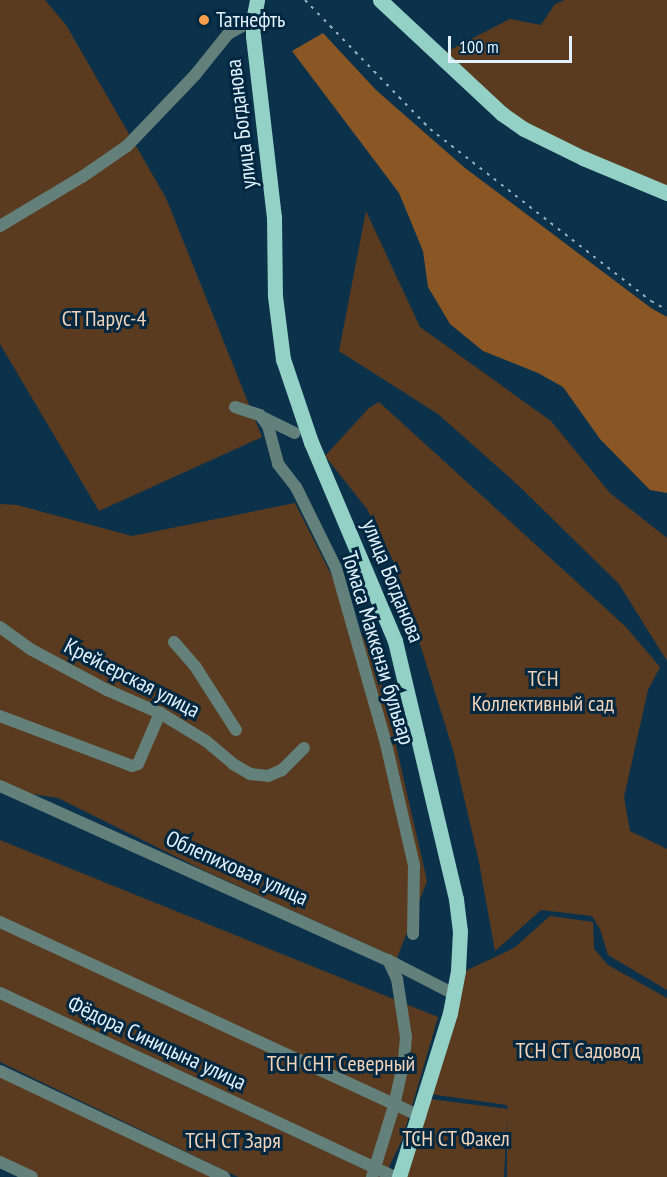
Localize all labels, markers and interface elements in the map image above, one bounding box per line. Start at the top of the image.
place label: Татнефть [216,7,285,33]
marker: Татнефть [197,13,211,27]
scale bar [451,24,576,62]
text: 100 m [459,35,499,58]
street label: улица Богданова [220,58,262,190]
park label: СТ Парус-4 [61,306,147,332]
street label: улица Богданова [356,516,430,646]
street label: Томаса Маккензи бульвар [336,548,420,748]
street label: Крейсерская улица [60,632,204,724]
park label: ТСН Коллективный сад [472,665,614,716]
street label: Облепиховая улица [162,825,312,911]
street label: Фёдора Синицына улица [64,990,250,1096]
park label: ТСН СТ Садовод [515,1038,641,1064]
park label: ТСН СНТ Северный [266,1051,416,1077]
park label: ТСН СТ Факел [402,1126,510,1152]
park label: ТСН СТ Заря [185,1128,281,1154]

